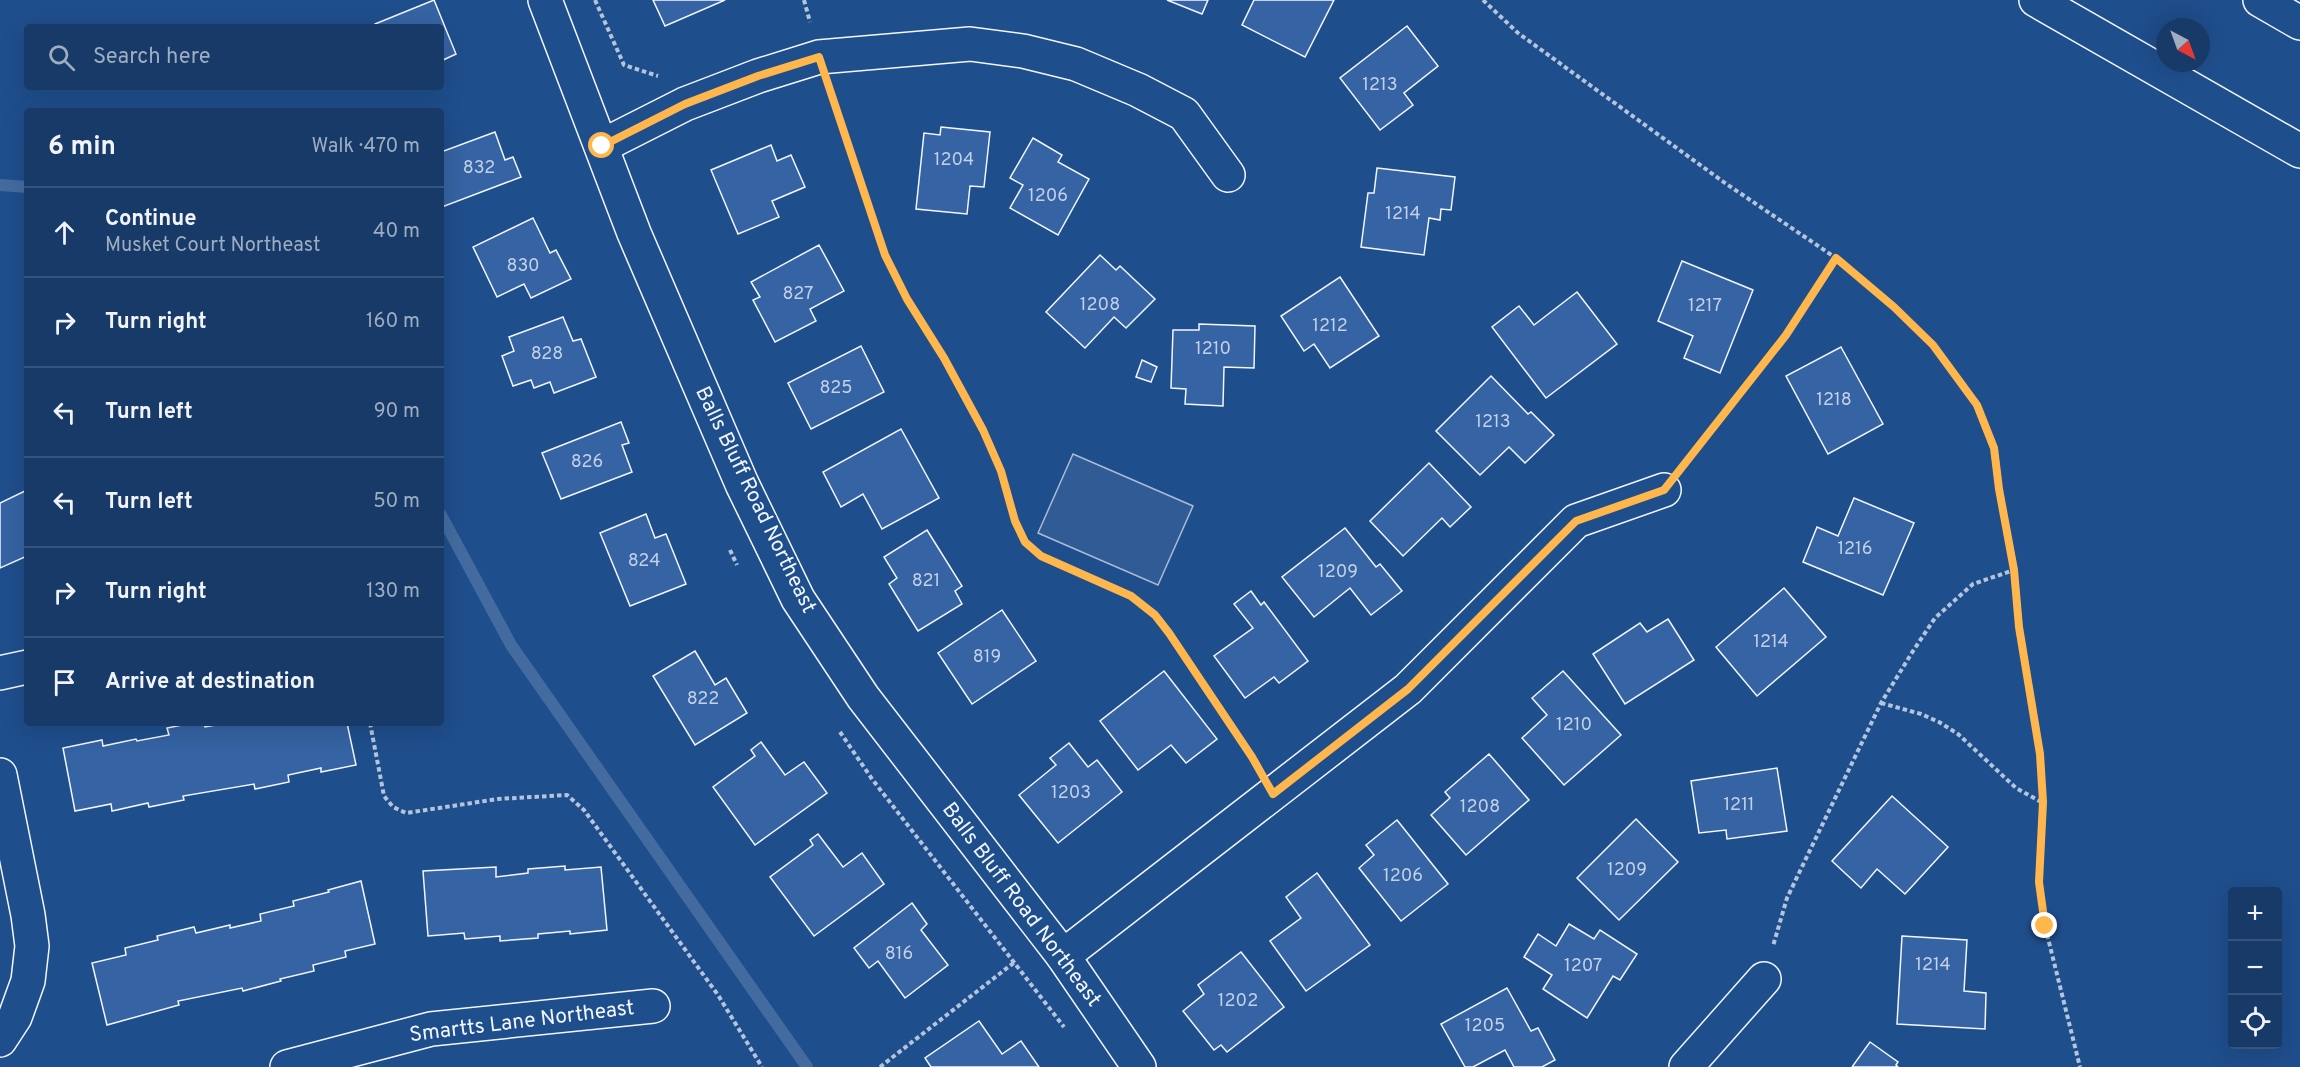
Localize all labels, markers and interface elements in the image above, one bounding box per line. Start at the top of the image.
north arrow [2156,18,2210,72]
search box [24,24,444,90]
icon: search [45,41,78,74]
text: Search here [93,44,211,71]
house number: 1213 [1362,74,1398,97]
text: 6 min [48,131,116,164]
route start [588,132,614,158]
text: Walk · 470 m [311,134,420,160]
house number: 1204 [934,149,974,172]
house number: 832 [463,157,495,180]
house number: 1206 [1028,185,1068,208]
house number: 1214 [1385,203,1421,226]
text: Continue [105,206,196,233]
icon: ahead [48,216,81,249]
text: 40 m [373,219,420,245]
text: Musket Court Northeast [105,233,320,259]
house number: 830 [506,255,540,278]
house number: 827 [783,283,813,306]
house number: 1208 [1080,294,1120,317]
house number: 1217 [1688,295,1722,318]
icon: right [48,306,81,339]
text: Turn right [105,309,207,336]
text: 160 m [366,309,420,335]
house number: 1212 [1312,315,1348,338]
house number: 1210 [1195,338,1231,361]
house number: 828 [531,343,563,366]
house number: 825 [820,377,852,400]
street label: Balls Bluff Road Northeast [688,382,822,618]
house number: 1218 [1816,389,1852,412]
icon: left [48,396,81,429]
text: Turn left [105,399,193,426]
text: 90 m [374,399,420,425]
house number: 1213 [1475,411,1511,434]
house number: 826 [571,451,603,474]
icon: left [48,486,81,519]
text: Turn left [105,489,193,516]
text: 50 m [373,489,420,515]
house number: 1216 [1837,538,1873,561]
house number: 824 [628,550,660,573]
house number: 1209 [1318,561,1358,584]
house number: 821 [912,570,940,593]
icon: right [48,576,81,609]
text: Turn right [105,579,207,606]
text: 130 m [366,579,420,605]
house number: 1214 [1753,631,1789,654]
house number: 819 [973,646,1001,669]
icon: arrive [48,666,81,699]
text: Arrive at destination [105,669,315,696]
house number: 822 [687,688,719,711]
house number: 1210 [1556,714,1592,737]
house number: 1203 [1051,782,1091,805]
house number: 1211 [1723,794,1755,817]
house number: 1208 [1460,796,1500,819]
street label: Balls Bluff Road Northeast [935,797,1107,1013]
house number: 1209 [1607,859,1647,882]
house number: 1206 [1383,865,1423,888]
map controls [2228,887,2282,1049]
button: + [2228,887,2282,941]
route end [2031,912,2057,938]
button: − [2228,941,2282,995]
house number: 816 [885,943,913,966]
house number: 1214 [1915,954,1951,977]
house number: 1207 [1564,955,1602,978]
house number: 1202 [1218,990,1258,1013]
street label: Smartts Lane Northeast [408,995,636,1049]
button: locate [2228,995,2282,1049]
house number: 1205 [1465,1015,1505,1038]

